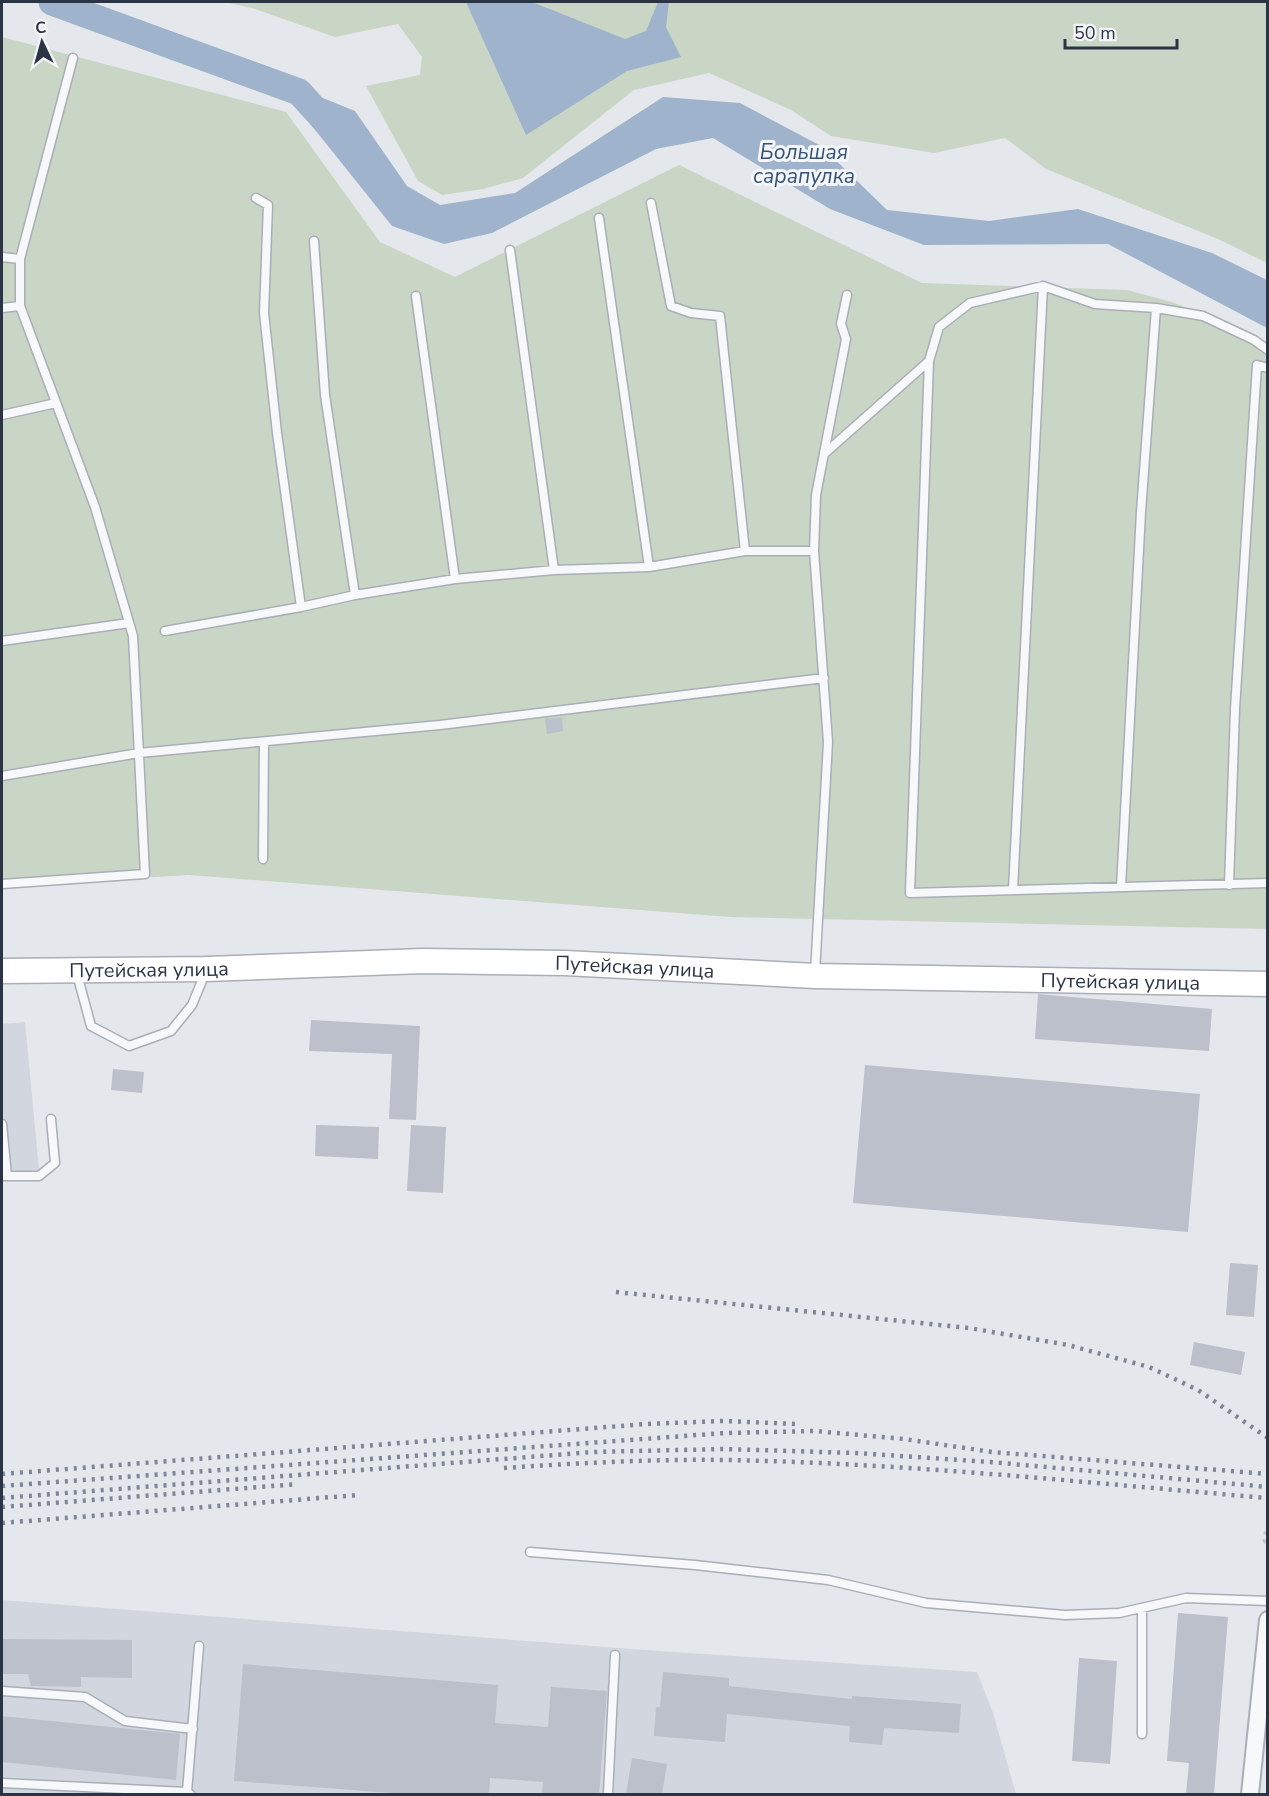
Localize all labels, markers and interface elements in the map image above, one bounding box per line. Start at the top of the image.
north arrow [12,12,72,72]
scale bar [1065,12,1178,50]
text: С [34,17,47,39]
text: 50 m [1074,21,1116,45]
water label: Большая сарапулка [753,138,855,190]
street label: Путейская улица [555,949,715,984]
street label: Путейская улица [69,955,229,984]
street label: Путейская улица [1040,966,1200,996]

